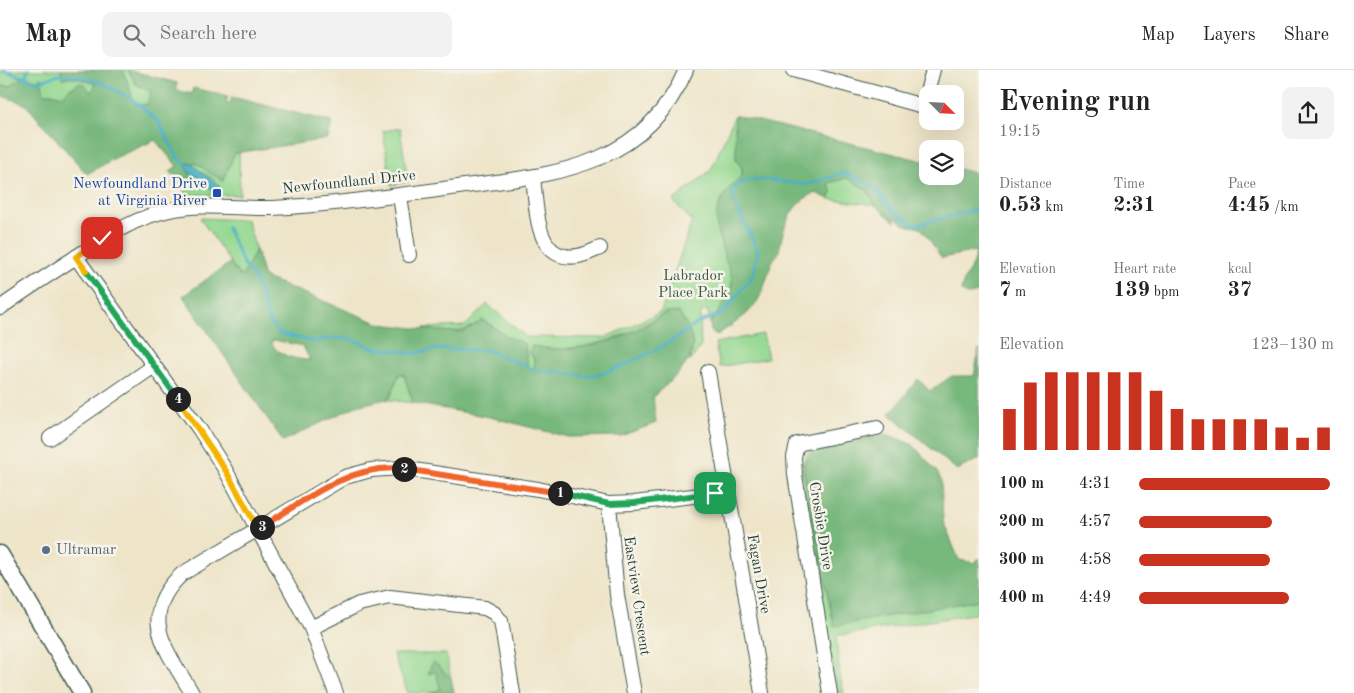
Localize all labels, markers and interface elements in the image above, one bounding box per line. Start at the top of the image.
search box [102,12,452,57]
icon: search [120,21,148,49]
text: Map [25,23,72,47]
text: Search here [160,25,257,44]
text: Map [1141,26,1175,44]
text: Layers [1203,26,1255,44]
text: Share [1283,26,1329,44]
north arrow [919,85,964,130]
map controls [919,85,964,185]
button: share [1282,87,1334,139]
text: Evening run [999,89,1151,117]
text: 19:15 [999,124,1041,140]
button: layers [919,140,964,185]
street label: Newfoundland Drive [282,169,417,197]
place label: Newfoundland Drive at Virginia River [73,177,207,209]
text: Distance [999,177,1052,191]
text: Time [1113,177,1145,191]
text: Pace [1228,177,1256,191]
marker: Newfoundland Drive at Virginia River [211,187,223,199]
text: 0.53 [999,195,1041,216]
text: 2:31 [1113,195,1156,216]
text: 4:45 [1228,195,1270,216]
text: km [1041,200,1064,214]
text: /km [1270,200,1299,214]
pin [81,217,123,259]
icon: check [88,224,116,252]
text: Elevation [999,262,1056,276]
text: Heart rate [1113,262,1176,276]
text: kcal [1228,262,1252,276]
park label: Labrador Place Park [658,269,728,301]
text: 7 [999,280,1011,301]
text: 139 [1113,280,1150,301]
text: 37 [1228,280,1252,301]
text: m [1011,285,1026,299]
text: bpm [1150,285,1179,299]
text: Elevation [999,337,1064,353]
text: 123–130 m [1251,337,1334,353]
pin: 4 [166,386,190,412]
text: 4 [174,392,183,406]
pin: 2 [392,456,416,482]
text: 2 [400,462,409,476]
pin [694,472,736,514]
text: 100 m [999,476,1044,492]
text: 4:31 [1079,476,1111,492]
icon: arrive [701,479,729,507]
pin: 1 [548,480,572,506]
street label: Crosbie Drive [806,481,834,571]
text: 1 [556,486,565,500]
pin: 3 [250,514,274,540]
text: 200 m [999,514,1044,530]
text: 4:57 [1079,514,1111,530]
text: 3 [258,520,267,534]
street label: Fagan Drive [744,533,772,615]
street label: Eastview Crescent [620,535,652,657]
place label: Ultramar [56,543,116,558]
marker: Ultramar [40,544,52,556]
text: 300 m [999,552,1044,568]
text: 4:58 [1079,552,1111,568]
text: 400 m [999,590,1044,606]
text: 4:49 [1079,590,1111,606]

